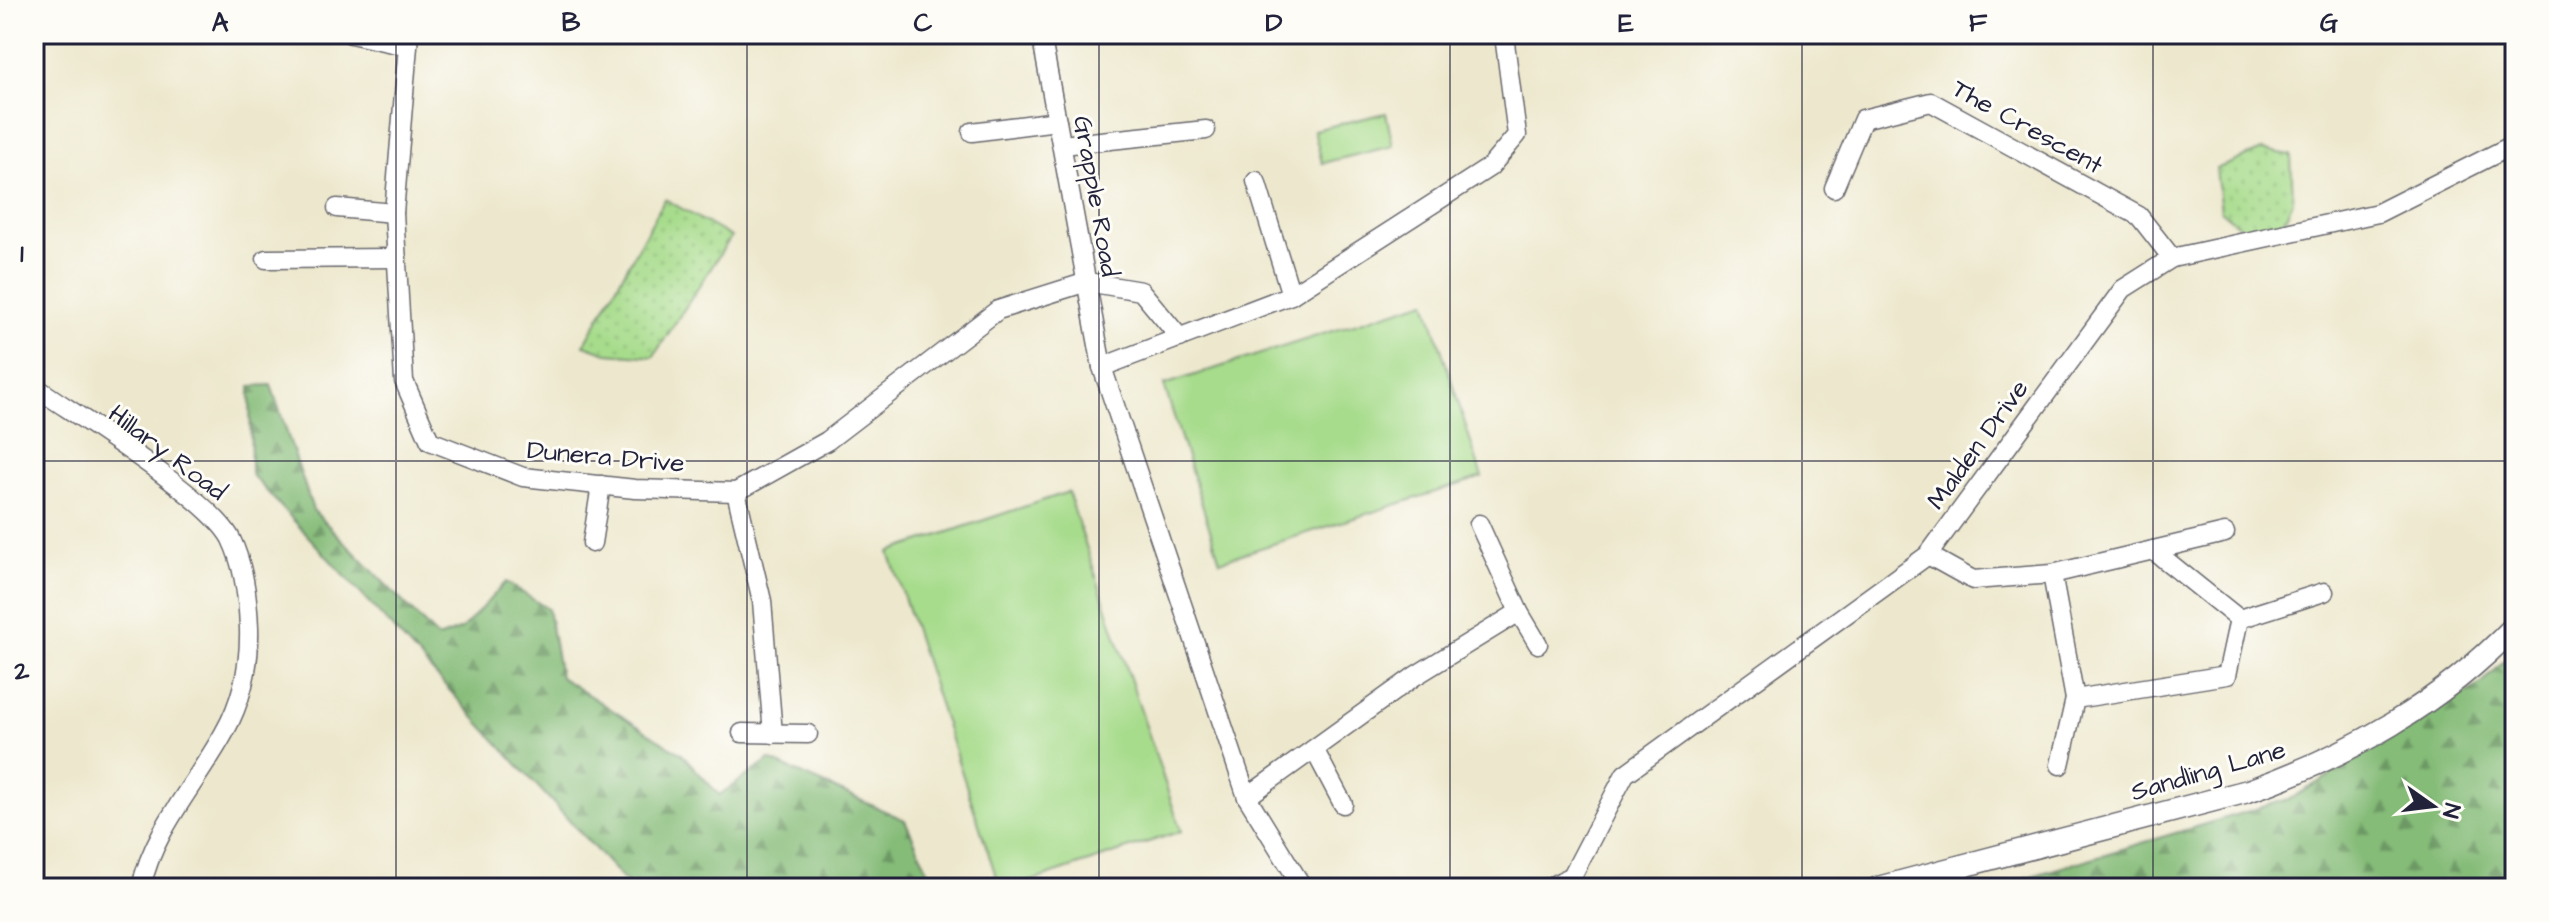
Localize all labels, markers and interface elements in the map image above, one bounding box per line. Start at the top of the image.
text: A [212,5,229,41]
text: B [562,5,581,41]
text: C [914,5,933,41]
text: D [1266,5,1283,41]
text: E [1618,5,1634,41]
text: F [1969,5,1988,41]
text: G [2320,5,2338,41]
street label: The Crescent [1946,71,2110,183]
street label: Grapple Road [1064,113,1128,279]
text: 1 [20,236,24,272]
street label: Malden Drive [1918,372,2037,517]
street label: Hillary Road [100,396,234,511]
street label: Dunera Drive [526,432,686,482]
text: 2 [14,653,30,689]
street label: Sandling Lane [2127,732,2290,812]
north arrow [2393,766,2473,846]
text: N [2434,800,2468,821]

